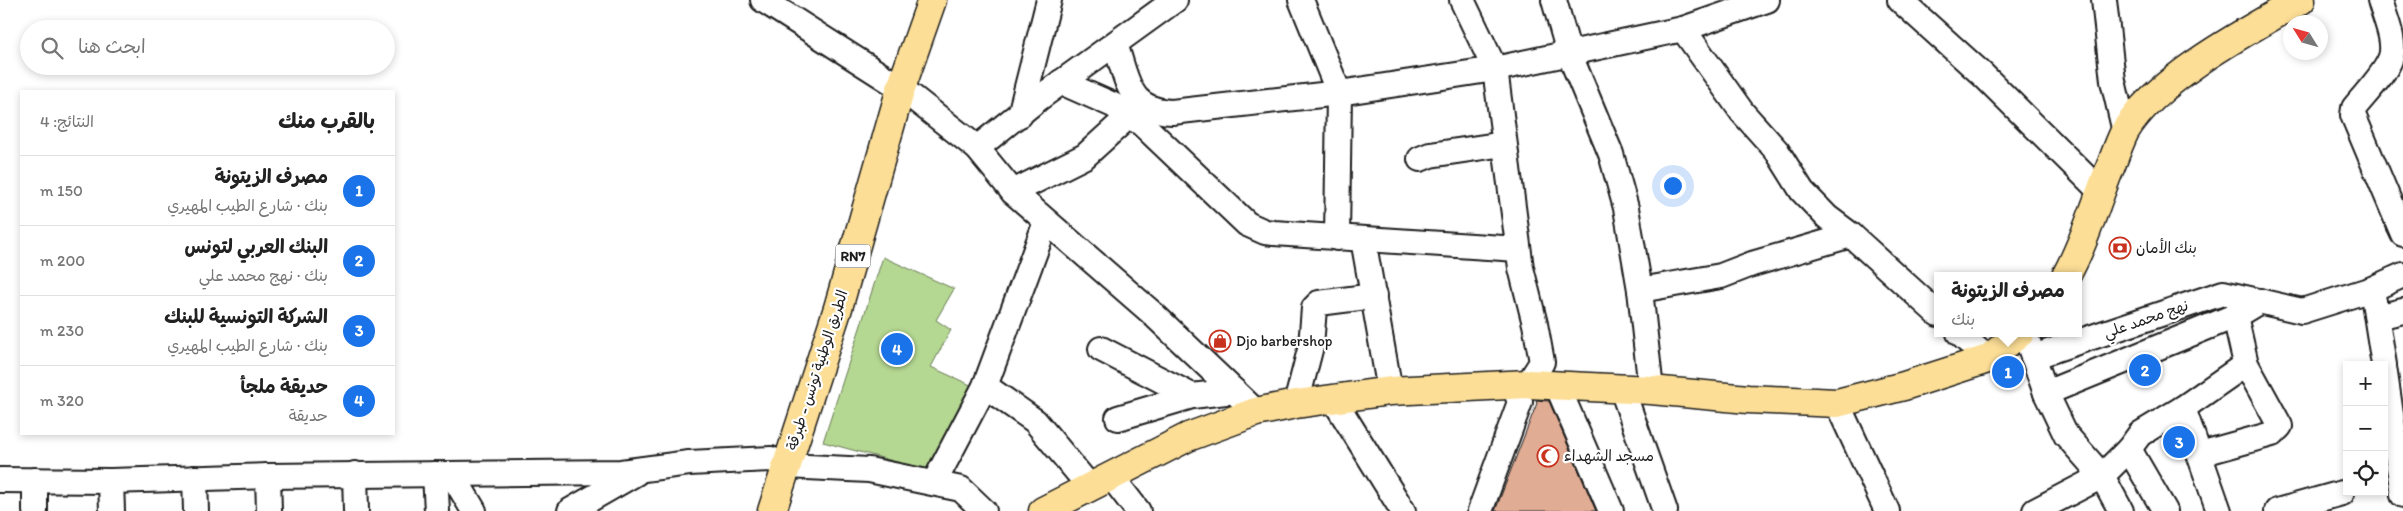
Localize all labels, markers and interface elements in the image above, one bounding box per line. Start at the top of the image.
north arrow [2283,15,2328,60]
search box [20,20,395,75]
icon: search [38,34,66,62]
text: ابحث هنا [78,35,146,58]
text: بالقرب منك [278,108,375,133]
text: النتائج: 4 [40,112,94,131]
text: مصرف الزيتونة [215,165,328,188]
your location [1660,173,1686,199]
text: 150 m [40,181,83,200]
text: 1 [355,181,363,200]
text: بنك · شارع الطيب المهيري [167,196,328,215]
text: البنك العربي لتونس [184,235,328,258]
bank icon: بنك الأمان [2108,236,2132,260]
place label: بنك الأمان [2136,238,2197,257]
road number: RN7 [836,245,870,268]
text: 200 m [40,251,85,270]
text: 2 [355,251,363,270]
text: بنك · نهج محمد علي [199,266,328,285]
popup [1934,272,2082,337]
text: مصرف الزيتونة [1951,279,2065,302]
street label: الطريق الوطنية تونس - طبرقة [783,288,851,452]
street label: نهج محمد علي [2101,296,2192,346]
text: الشركة التونسية للبنك [164,305,328,328]
text: بنك [1951,310,1975,329]
text: 230 m [40,321,84,340]
text: 3 [355,321,363,340]
shop icon: Djo barbershop [1208,329,1232,353]
pin: 4 [881,330,913,368]
place label: Djo barbershop [1236,332,1332,350]
text: بنك · شارع الطيب المهيري [167,336,328,355]
pin: 2 [2129,351,2161,389]
pin: 1 [1992,353,2024,391]
map controls [2343,361,2388,496]
button: + [2343,361,2388,406]
text: حديقة ملجأ [241,375,328,398]
text: 320 m [40,391,84,410]
text: 4 [354,391,364,410]
text: حديقة [289,406,328,425]
button: − [2343,406,2388,451]
pin: 3 [2163,423,2195,461]
mosque icon: مسجد الشهداء [1536,444,1560,468]
place label: مسجد الشهداء [1564,447,1654,465]
button: locate [2343,451,2388,496]

